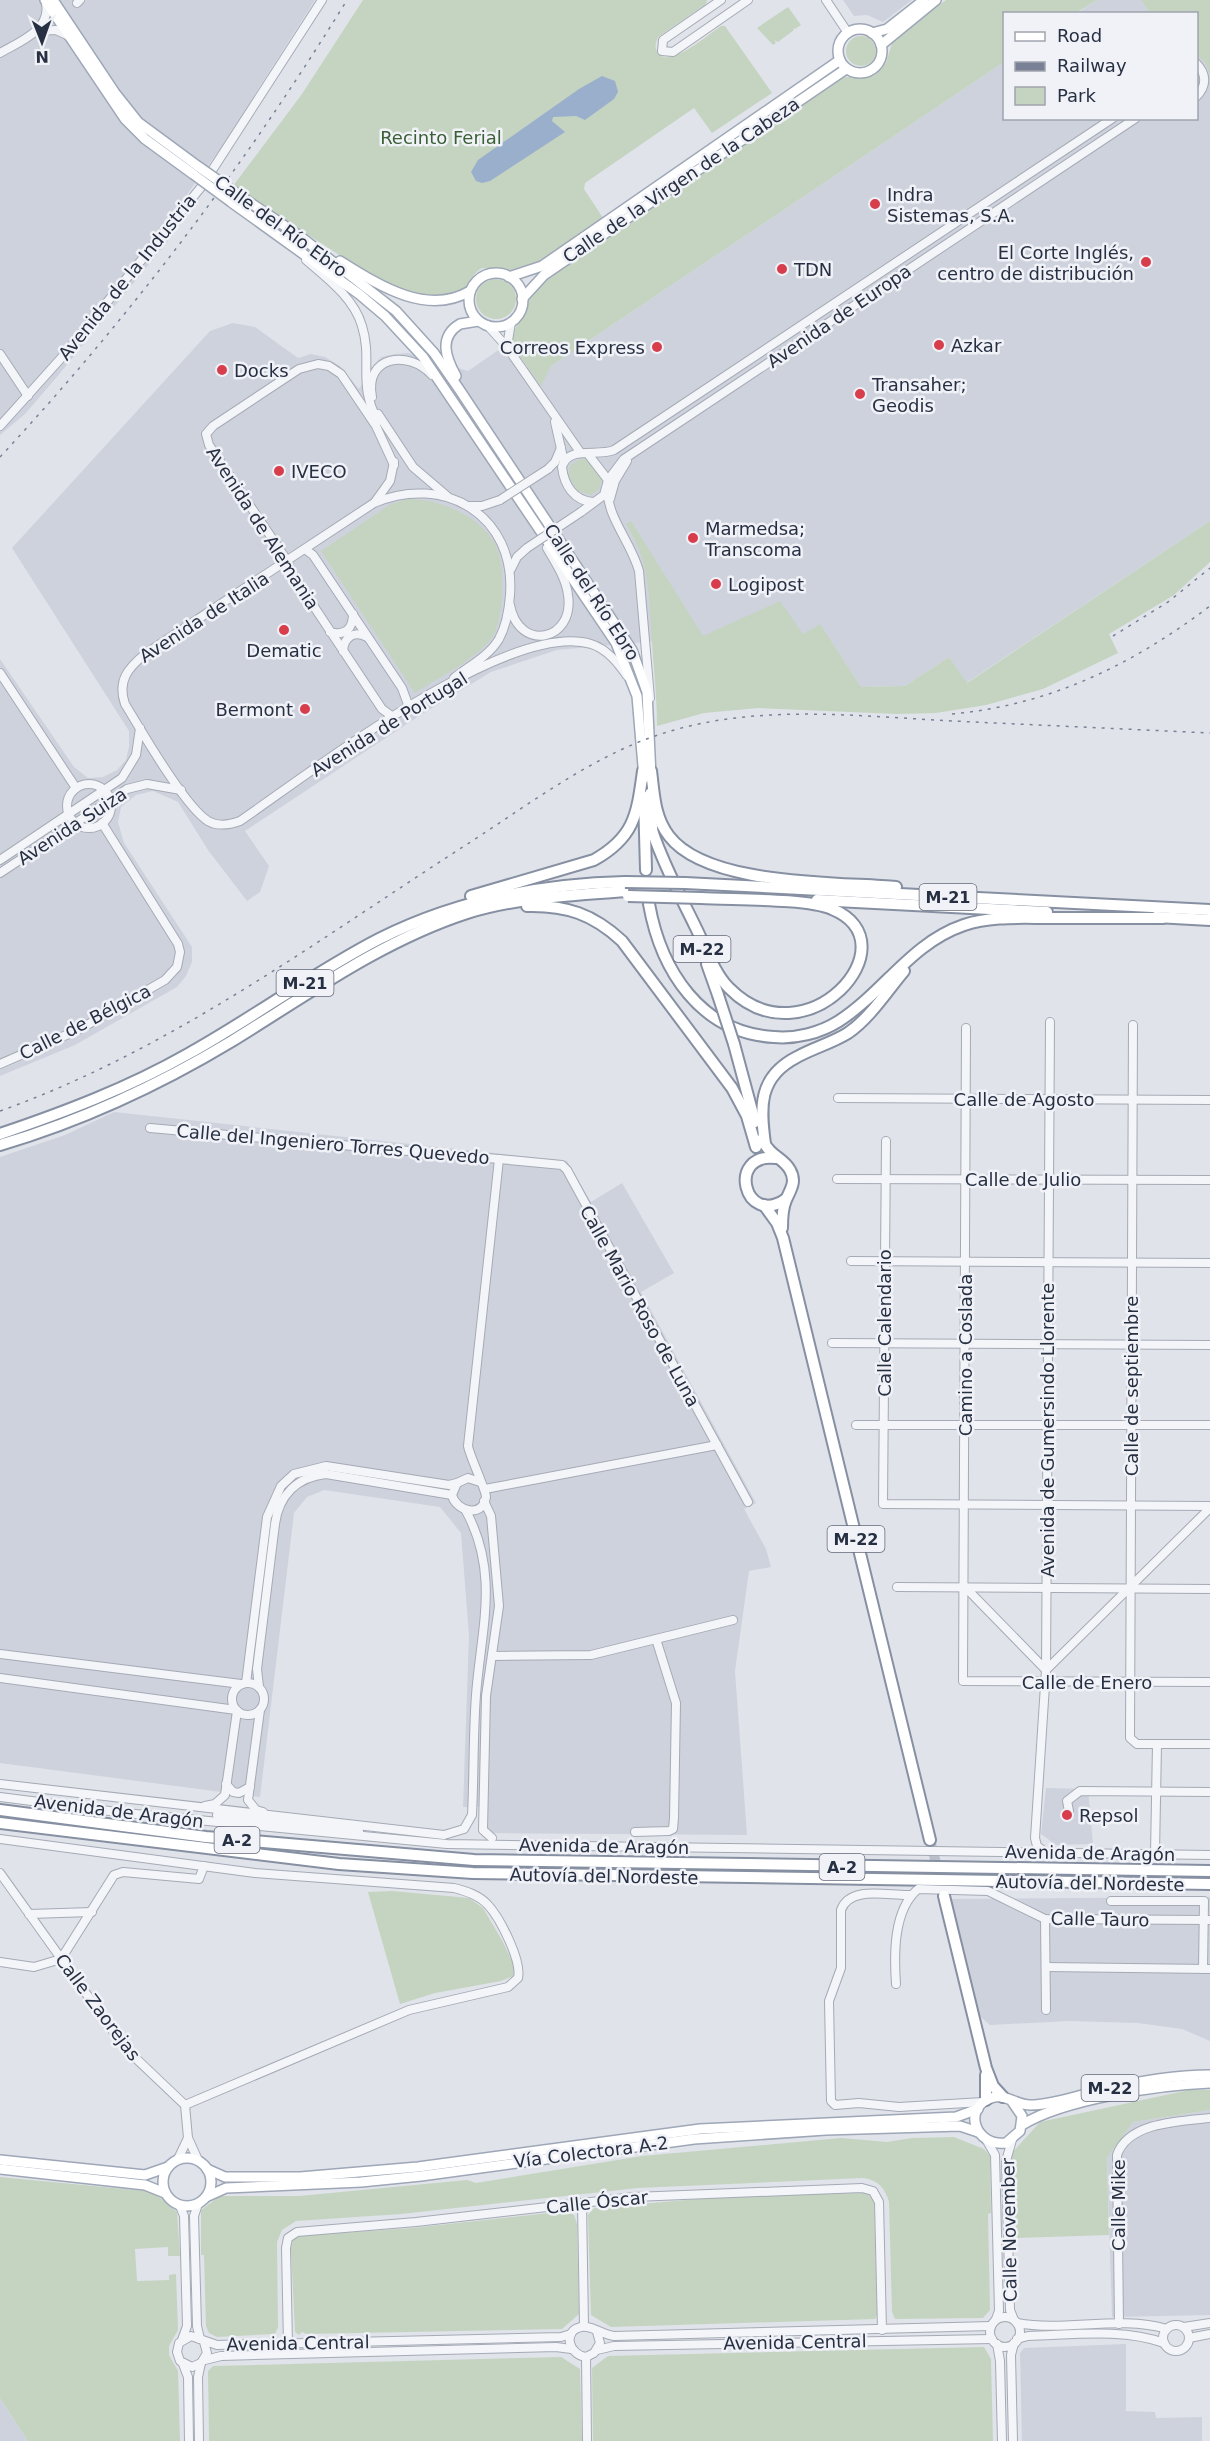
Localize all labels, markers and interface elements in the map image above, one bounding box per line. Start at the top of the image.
north arrow [12,12,72,72]
legend [1003,12,1198,120]
text: Road [1057,25,1102,46]
text: N [35,47,49,66]
text: Railway [1057,55,1127,76]
text: Park [1057,85,1096,106]
street label: Calle de la Virgen de la Cabeza [559,93,803,267]
park label: Recinto Ferial [380,127,502,148]
street label: Calle del Río Ebro [211,171,351,281]
place label: Indra Sistemas, S.A. [887,184,1015,226]
street label: Avenida de la Industria [54,190,200,364]
marker: Indra Sistemas, S.A. [868,197,882,211]
place label: El Corte Inglés, centro de distribución [937,242,1134,284]
marker: El Corte Inglés, centro de distribución [1139,255,1153,269]
place label: TDN [793,259,832,280]
street label: Avenida de Europa [763,260,915,372]
marker: TDN [775,262,789,276]
place label: Azkar [951,335,1002,356]
place label: Correos Express [500,337,645,358]
marker: Azkar [932,338,946,352]
marker: Correos Express [650,340,664,354]
place label: Docks [234,360,289,381]
marker: Docks [215,363,229,377]
place label: Transaher; Geodis [871,374,967,416]
marker: Transaher; Geodis [853,387,867,401]
street label: Avenida de Alemania [202,443,324,613]
place label: IVECO [291,461,347,482]
marker: IVECO [272,464,286,478]
place label: Marmedsa; Transcoma [704,518,805,560]
street label: Calle del Río Ebro [540,520,644,664]
marker: Marmedsa; Transcoma [686,531,700,545]
street label: Avenida de Italia [135,567,273,667]
place label: Logipost [728,574,804,595]
marker: Logipost [709,577,723,591]
marker: Dematic [277,623,291,637]
place label: Dematic [246,640,322,661]
street label: Avenida de Portugal [307,667,471,781]
place label: Bermont [215,699,293,720]
marker: Bermont [298,702,312,716]
street label: Avenida Suiza [13,783,131,869]
road number: M-21 [920,884,976,910]
road number: M-22 [674,936,730,962]
road number: M-21 [276,970,334,996]
street label: Calle de Bélgica [16,980,154,1064]
street label: Calle de Agosto [954,1089,1094,1110]
street label: Calle del Ingeniero Torres Quevedo [176,1120,490,1168]
street label: Calle de Julio [965,1169,1081,1190]
street label: Calle Mario Roso de Luna [576,1202,704,1410]
street label: Calle Calendario [874,1249,895,1397]
street label: Camino a Coslada [955,1274,976,1436]
street label: Avenida de Gumersindo Llorente [1037,1283,1058,1577]
street label: Calle de septiembre [1121,1296,1142,1476]
road number: M-22 [828,1526,884,1552]
street label: Calle de Enero [1022,1672,1152,1693]
street label: Avenida de Aragón [33,1790,205,1832]
place label: Repsol [1079,1805,1139,1826]
marker: Repsol [1060,1808,1074,1822]
road number: A-2 [214,1827,260,1853]
street label: Avenida de Aragón [519,1834,689,1858]
street label: Avenida de Aragón [1005,1841,1175,1865]
road number: A-2 [820,1854,864,1880]
street label: Autovía del Nordeste [509,1864,699,1888]
street label: Autovía del Nordeste [995,1871,1185,1895]
street label: Calle Tauro [1050,1908,1150,1930]
street label: Calle Zaorejas [51,1949,145,2065]
road number: M-22 [1082,2075,1138,2101]
street label: Vía Colectora A-2 [512,2132,670,2172]
street label: Calle November [997,2157,1021,2302]
street label: Calle Mike [1108,2159,1129,2251]
street label: Calle Óscar [545,2186,650,2218]
street label: Avenida Central [723,2330,867,2354]
street label: Avenida Central [226,2331,370,2355]

